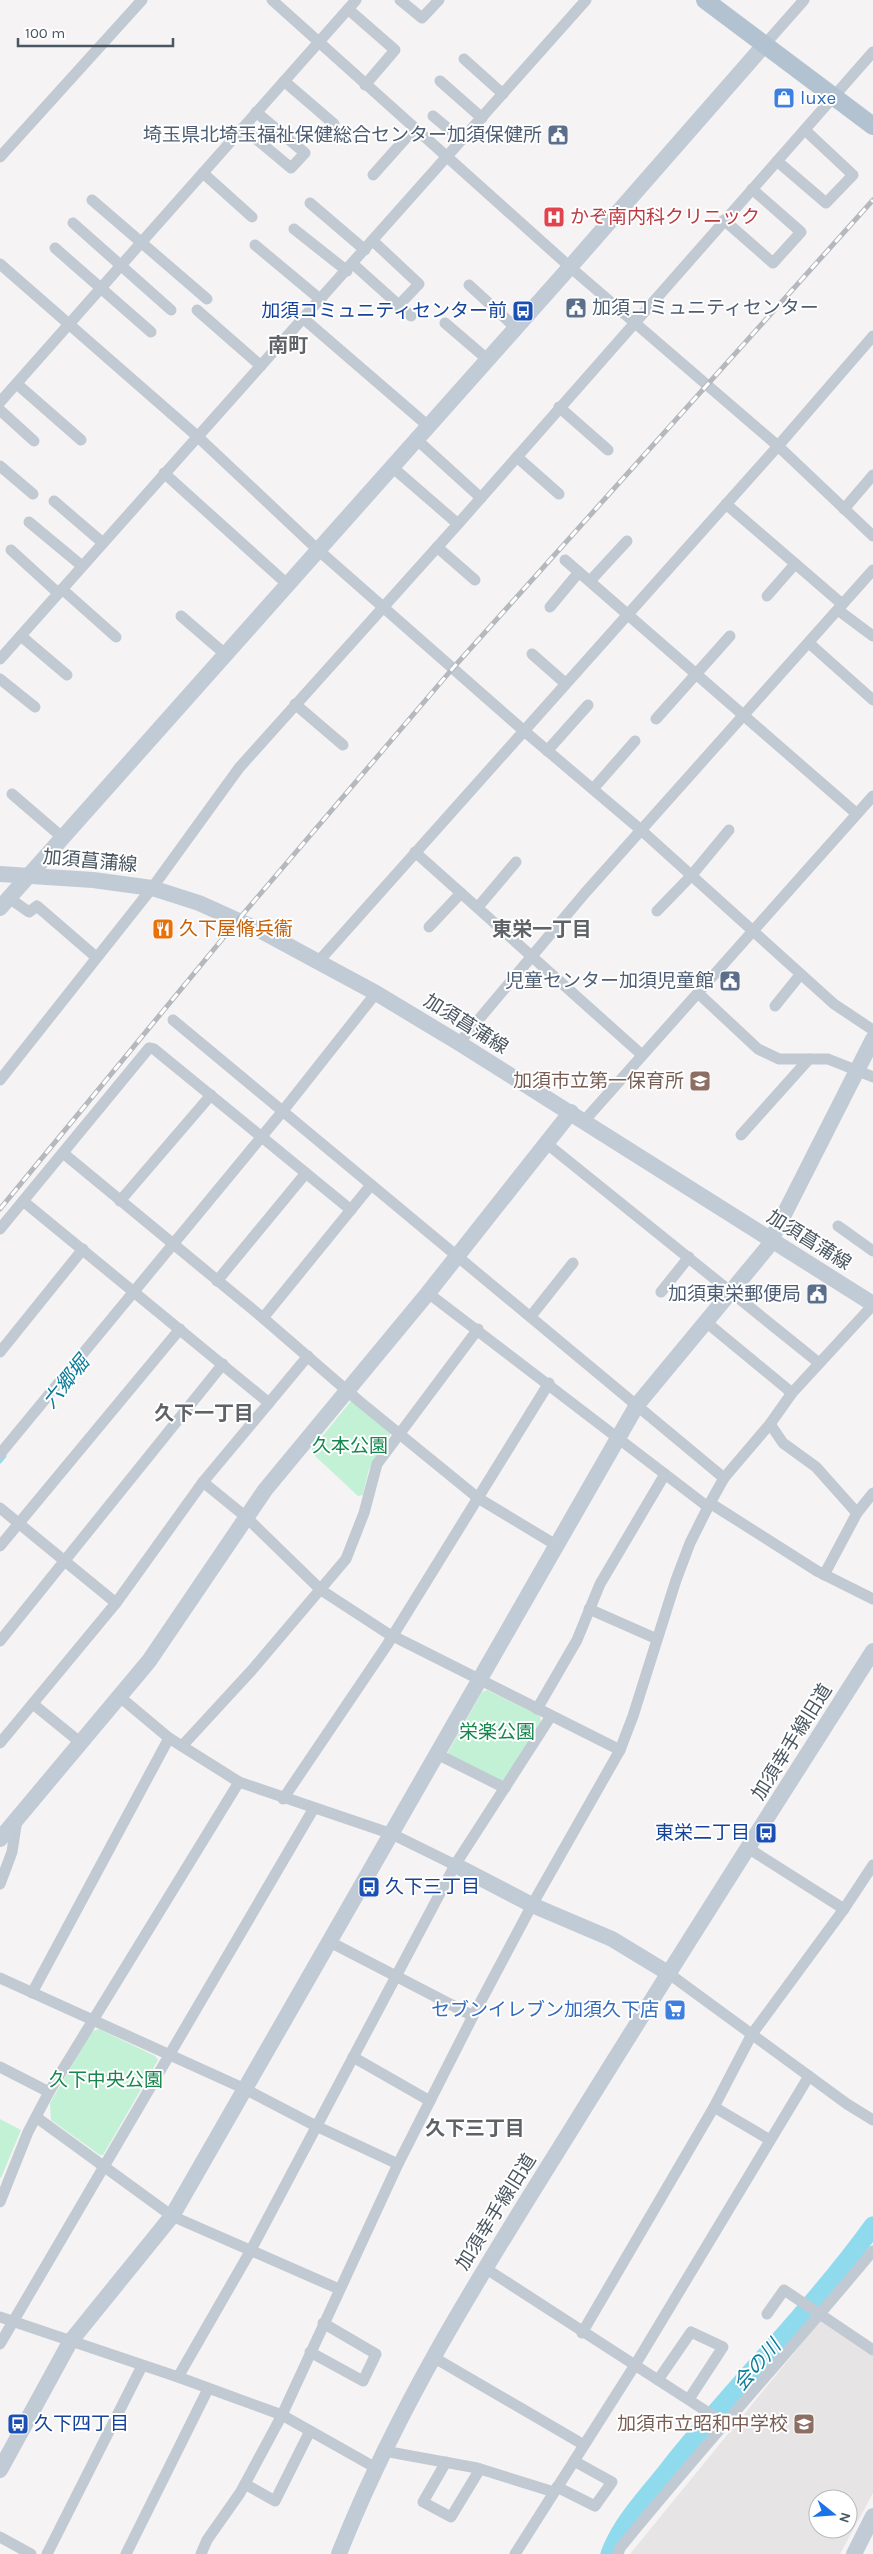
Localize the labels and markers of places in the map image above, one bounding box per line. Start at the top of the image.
shop icon: luxe [772,86,796,110]
place label: luxe [800,87,836,109]
public building icon: 埼玉県北埼玉福祉保健総合センター加須保健所 [546,123,570,147]
place label: 埼玉県北埼玉福祉保健総合センター加須保健所 [143,124,542,146]
hospital icon: かぞ南内科クリニック [542,205,566,229]
place label: かぞ南内科クリニック [570,206,760,228]
public building icon: 加須コミュニティセンター [564,296,588,320]
place label: 加須コミュニティセンター [592,297,819,319]
bus stop icon: 加須コミュニティセンター前 [511,299,535,323]
place label: 加須コミュニティセンター前 [261,300,507,322]
restaurant icon: 久下屋脩兵衞 [151,917,175,941]
place label: 久下屋脩兵衞 [179,918,293,940]
public building icon: 児童センター加須児童館 [718,969,742,993]
place label: 児童センター加須児童館 [505,970,714,992]
school or university icon: 加須市立第一保育所 [688,1069,712,1093]
place label: 加須市立第一保育所 [513,1070,684,1092]
public building icon: 加須東栄郵便局 [805,1282,829,1306]
place label: 加須東栄郵便局 [668,1283,801,1305]
bus stop icon: 東栄二丁目 [754,1821,778,1845]
place label: 東栄二丁目 [655,1822,750,1844]
bus stop icon: 久下三丁目 [357,1875,381,1899]
place label: 久下三丁目 [385,1876,480,1898]
supermarket icon: セブンイレブン加須久下店 [663,1998,687,2022]
place label: セブンイレブン加須久下店 [431,1999,659,2021]
bus stop icon: 久下四丁目 [6,2412,30,2436]
school or university icon: 加須市立昭和中学校 [792,2412,816,2436]
place label: 久下四丁目 [34,2413,129,2435]
place label: 加須市立昭和中学校 [617,2413,788,2435]

